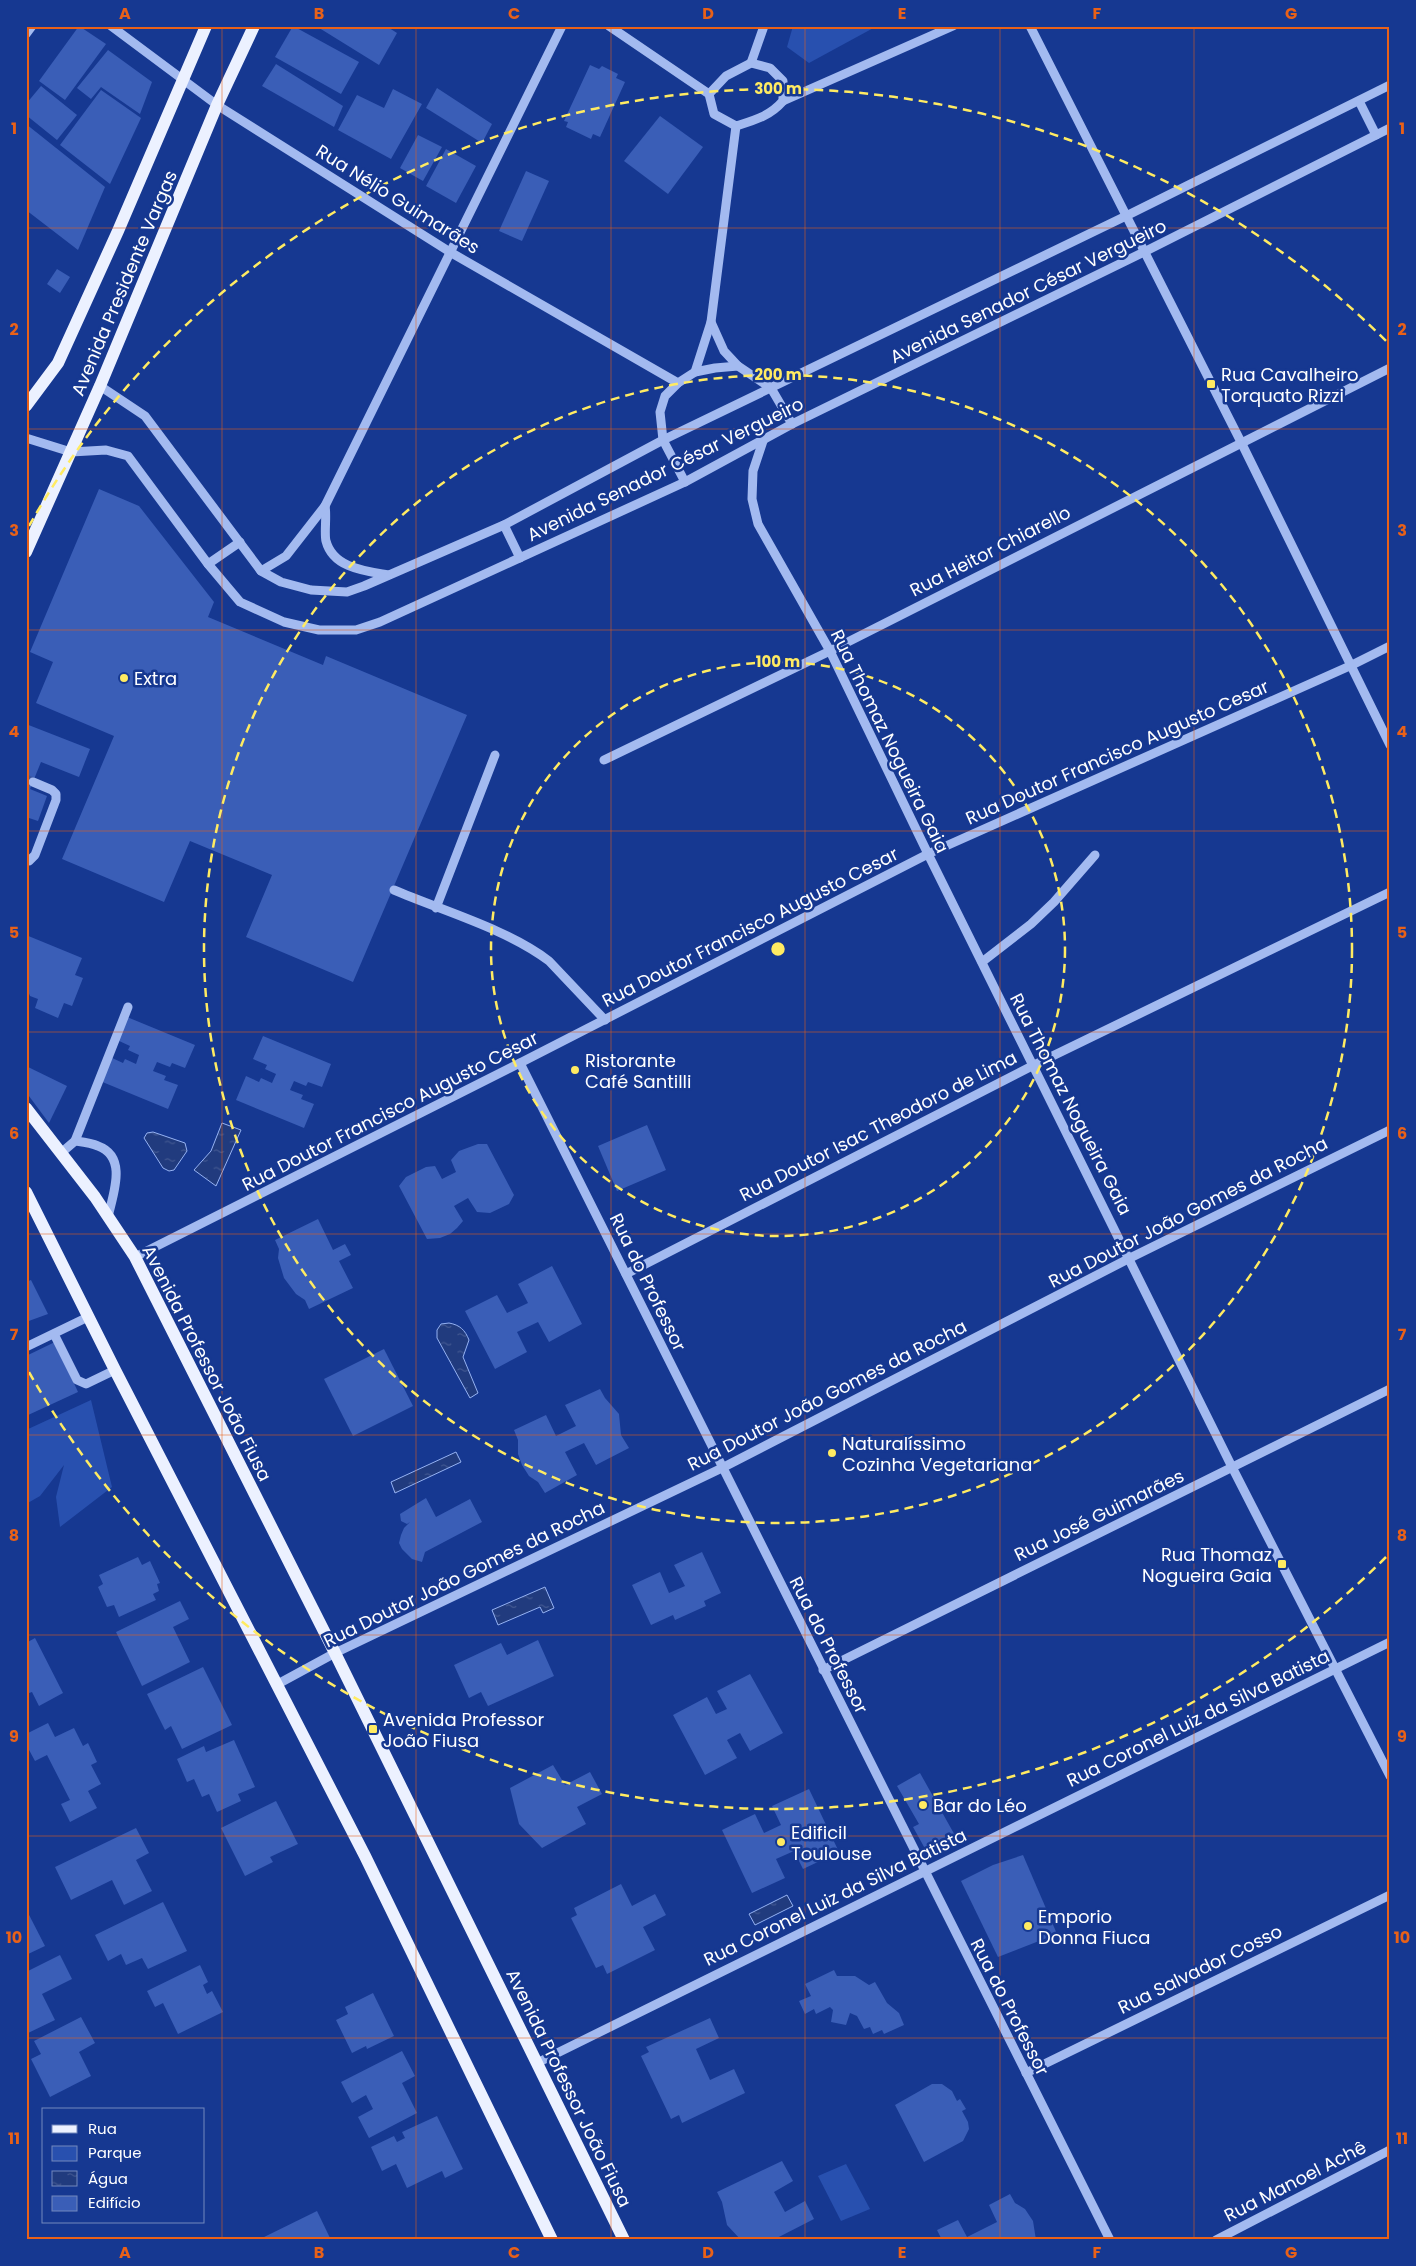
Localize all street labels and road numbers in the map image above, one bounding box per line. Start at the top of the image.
street label: Rua Nélio Guimarães [311,138,485,260]
street label: Avenida Presidente Vargas [65,166,183,400]
street label: Avenida Senador César Vergueiro [886,213,1170,369]
street label: Avenida Senador César Vergueiro [523,391,807,547]
street label: Rua Heitor Chiarello [905,500,1075,602]
street label: Rua Thomaz Nogueira Gaia [825,625,955,857]
street label: Rua Doutor Francisco Augusto Cesar [962,674,1273,830]
street label: Rua Doutor Francisco Augusto Cesar [598,841,903,1013]
street label: Rua Thomaz Nogueira Gaia [1004,989,1138,1219]
street label: Rua Doutor Francisco Augusto Cesar [238,1025,543,1197]
street label: Rua Doutor Isac Theodoro de Lima [735,1045,1021,1207]
street label: Rua Doutor João Gomes da Rocha [1044,1130,1332,1294]
street label: Rua do Professor [604,1209,692,1355]
street label: Avenida Professor João Fiusa [136,1241,278,1485]
street label: Rua Doutor João Gomes da Rocha [683,1313,971,1477]
street label: Rua José Guimarães [1010,1463,1188,1567]
street label: Rua Doutor João Gomes da Rocha [319,1495,609,1653]
street label: Rua do Professor [784,1572,874,1718]
street label: Rua Coronel Luiz da Silva Batista [1062,1643,1334,1793]
street label: Rua Coronel Luiz da Silva Batista [699,1822,971,1972]
street label: Rua Salvador Cosso [1114,1918,1286,2020]
street label: Rua do Professor [965,1934,1055,2080]
street label: Avenida Professor João Fiusa [500,1965,638,2211]
street label: Rua Manoel Achê [1220,2134,1370,2228]

